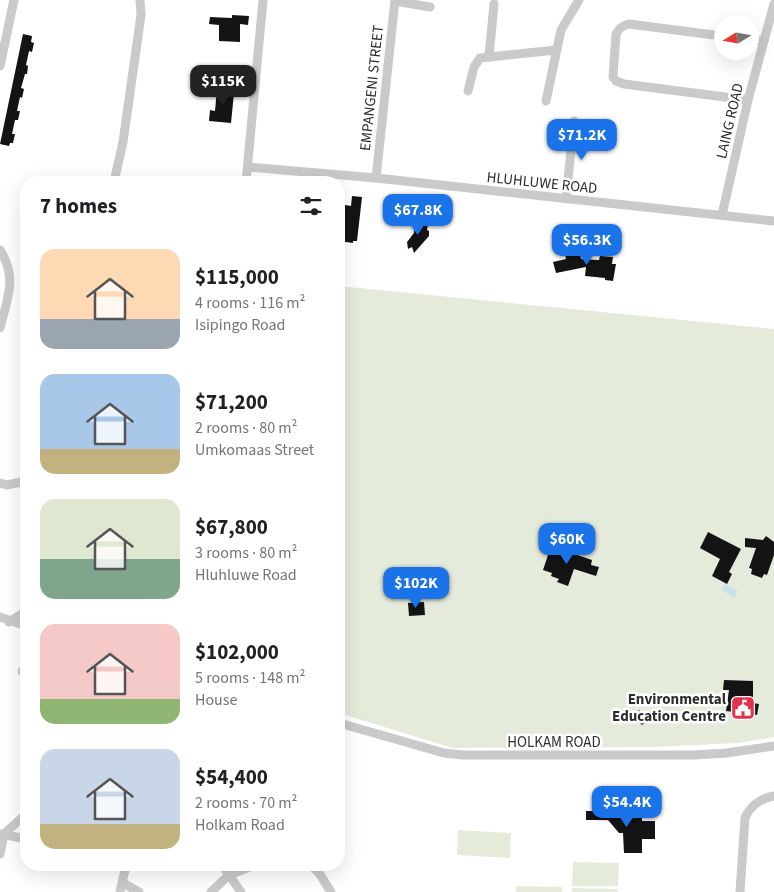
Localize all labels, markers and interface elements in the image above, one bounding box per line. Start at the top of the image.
north arrow [714,15,759,60]
map controls [714,15,759,60]
street label: EMPANGENI STREET [355,24,389,152]
pin: $115K [188,64,258,107]
text: $115K [201,70,245,92]
street label: LAING ROAD [711,81,749,161]
pin: $71.2K [541,119,623,161]
text: $71.2K [558,124,606,146]
street label: HLUHLUWE ROAD [486,167,598,199]
text: 7 homes [40,191,117,221]
icon: filters [297,192,325,220]
pin: $67.8K [377,194,459,236]
text: $67.8K [394,199,442,221]
pin: $56.3K [546,224,628,266]
text: $56.3K [563,229,611,251]
text: $115,000 [195,262,279,292]
icon: home [80,269,140,329]
text: 4 rooms · 116 m² [195,292,305,314]
text: Isipingo Road [195,314,285,336]
text: $71,200 [195,387,268,417]
icon: home [80,394,140,454]
text: 2 rooms · 80 m² [195,417,297,439]
text: Umkomaas Street [195,439,314,461]
text: $67,800 [195,512,268,542]
icon: home [80,519,140,579]
pin: $60K [537,522,597,565]
text: $60K [549,528,585,550]
text: 3 rooms · 80 m² [195,542,297,564]
text: Hluhluwe Road [195,564,297,586]
pin: $102K [381,566,451,609]
text: $102K [394,572,438,594]
text: $102,000 [195,637,279,667]
icon: home [80,644,140,704]
text: 5 rooms · 148 m² [195,667,305,689]
text: House [195,689,237,711]
place label: Environmental Education Centre [612,689,727,727]
public building icon: Environmental Education Centre [730,695,756,721]
street label: HOLKAM ROAD [507,732,601,753]
text: $54,400 [195,762,268,792]
icon: home [80,769,140,829]
pin: $54.4K [586,786,668,828]
text: $54.4K [603,791,651,813]
text: 2 rooms · 70 m² [195,792,297,814]
text: Holkam Road [195,814,285,836]

